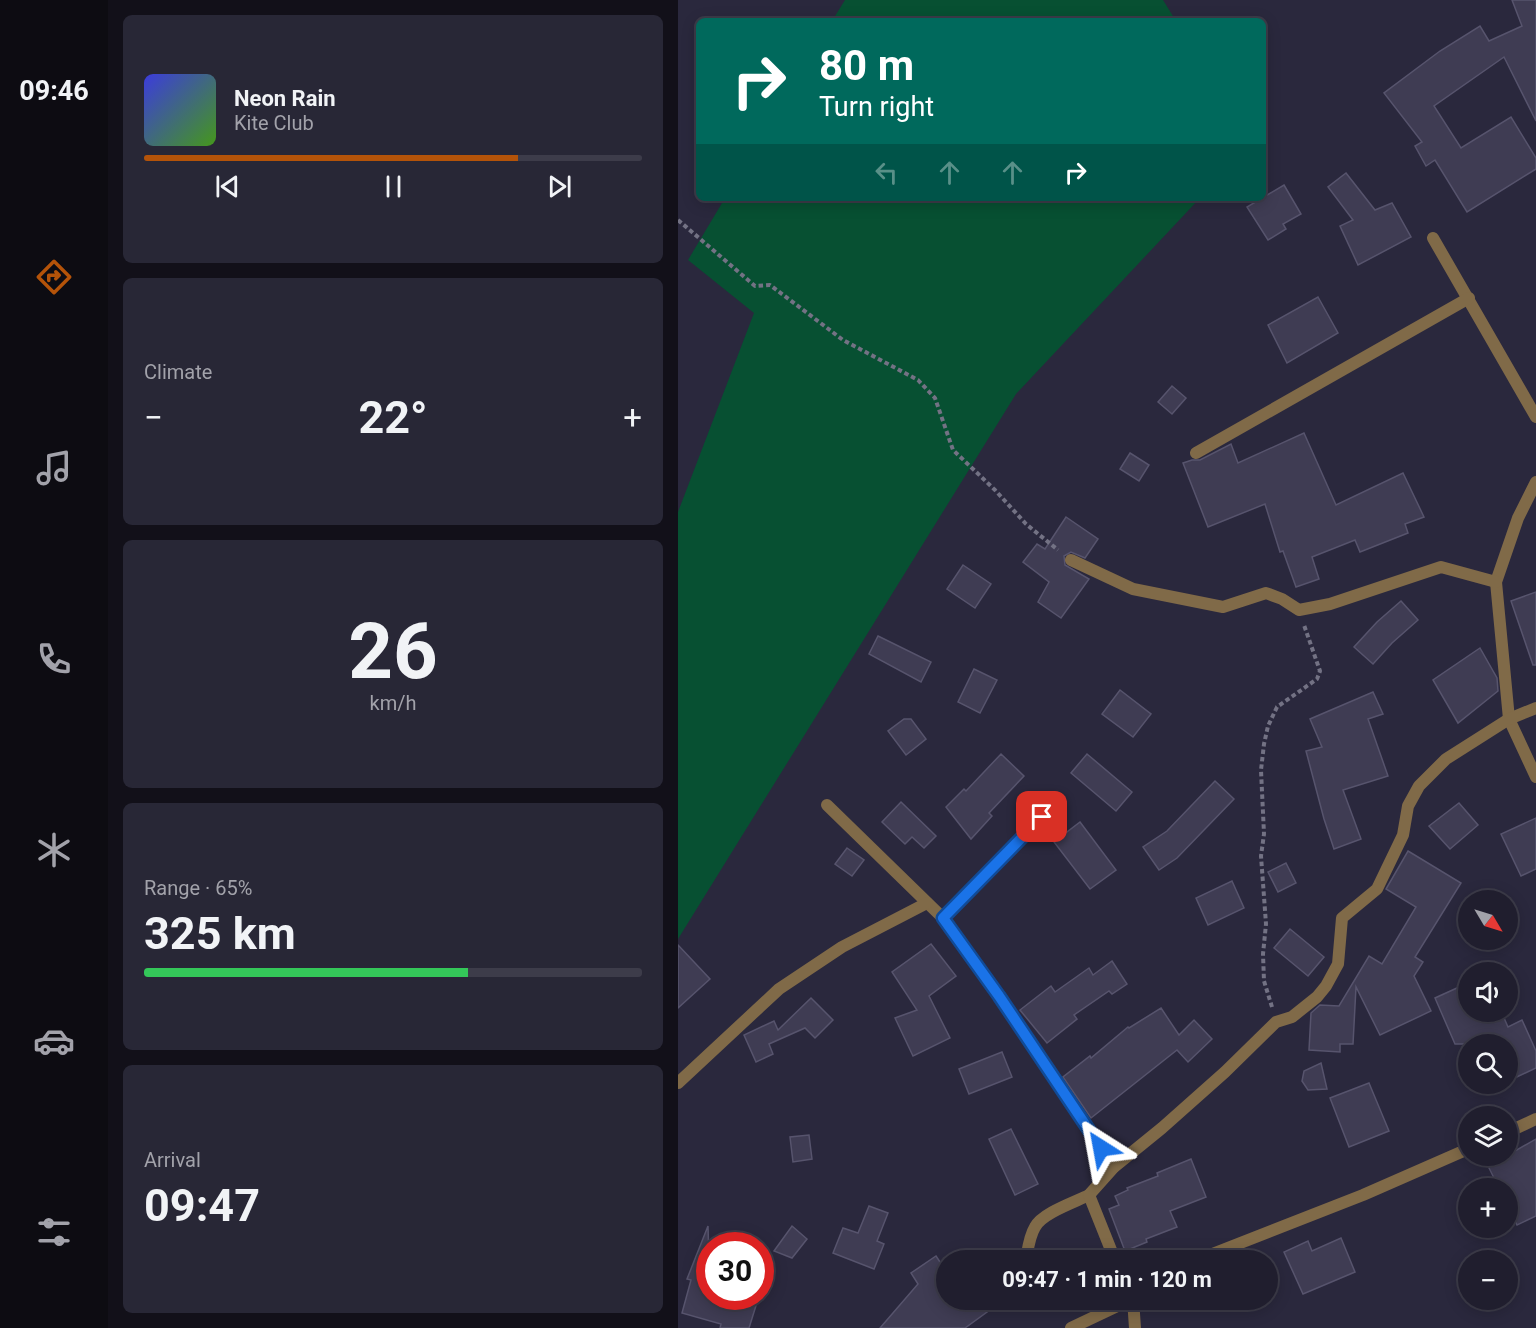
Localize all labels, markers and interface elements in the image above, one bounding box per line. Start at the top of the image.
text: 80 m [819,41,914,90]
icon: right [720,42,798,120]
text: 09:46 [19,75,89,107]
text: Neon Rain [234,86,336,111]
text: Turn right [819,91,934,123]
text: Kite Club [234,111,314,135]
icon: left [870,156,903,189]
icon: ahead [933,156,966,189]
icon: ahead [996,156,1029,189]
icon: right [1059,156,1092,189]
icon: previous [211,170,244,203]
icon: pause [377,170,410,203]
icon: next [543,170,576,203]
icon: directions [33,256,75,298]
text: Climate [144,360,212,384]
text: 22° [358,391,428,444]
text: − [144,398,163,437]
text: + [623,398,642,437]
icon: music [33,447,75,489]
text: 26 [348,606,438,697]
icon: phone [33,638,75,680]
text: km/h [370,691,416,715]
pin [1016,791,1067,842]
icon: arrive [1025,800,1058,833]
icon: climate [33,829,75,871]
text: Range · 65% [144,876,252,900]
north arrow [1458,890,1518,950]
map controls [1458,890,1518,1310]
text: 325 km [144,907,296,960]
button: sound [1458,962,1518,1022]
icon: car [33,1020,75,1062]
button: search [1458,1034,1518,1094]
button: layers [1458,1106,1518,1166]
position arrow [1069,1116,1133,1180]
text: Arrival [144,1148,201,1172]
button: + [1458,1178,1518,1238]
text: 09:47 [144,1179,260,1232]
icon: filters [33,1211,75,1253]
speed limit sign: 30 [696,1232,774,1310]
button: − [1458,1250,1518,1310]
text: 09:47 · 1 min · 120 m [1002,1267,1212,1292]

